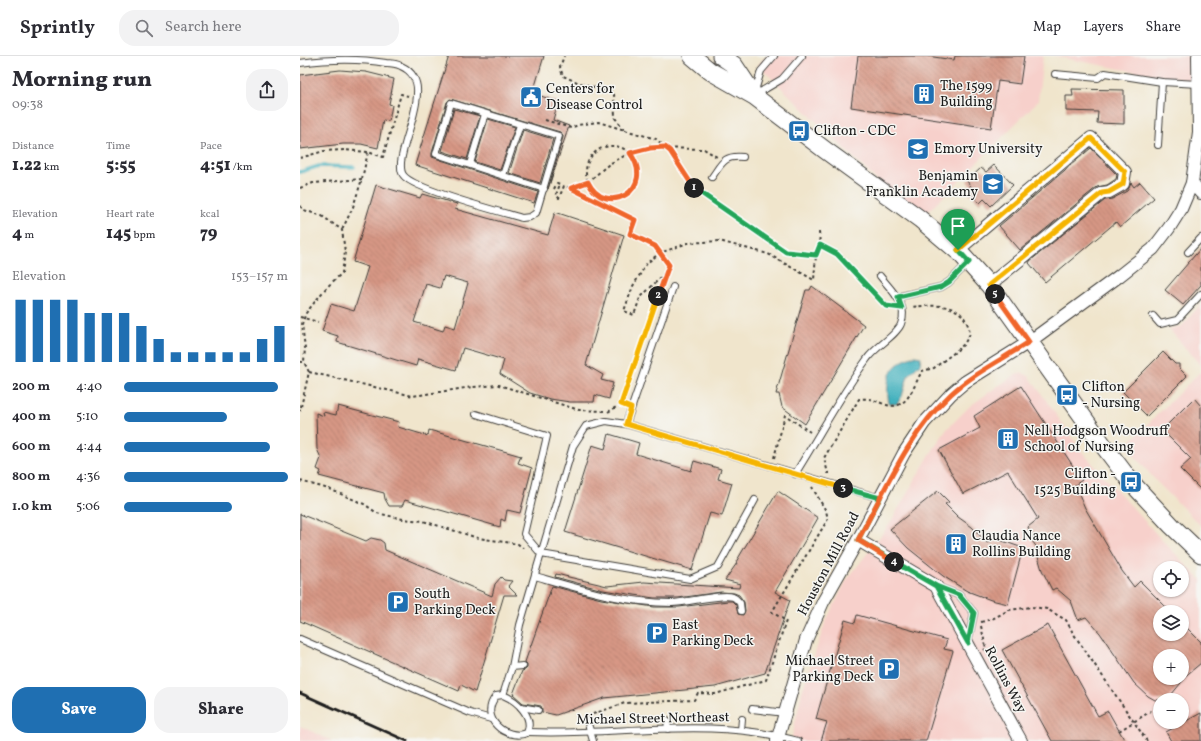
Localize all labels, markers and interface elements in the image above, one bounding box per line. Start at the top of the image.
search box [119,10,399,46]
text: Sprintly [20,15,95,41]
icon: search [133,17,155,39]
text: Search here [165,17,242,38]
text: Map [1033,18,1061,37]
text: Layers [1083,18,1123,37]
text: Share [1145,18,1181,37]
text: Morning run [12,65,152,96]
button: share [246,69,288,111]
place label: The 1599 Building [940,77,993,112]
place label: Centers for Disease Control [546,80,643,115]
building icon: The 1599 Building [911,81,937,107]
public building icon: Centers for Disease Control [518,84,544,110]
text: 09:38 [12,96,43,114]
bus stop icon: Clifton - CDC [786,118,812,144]
place label: Clifton - CDC [814,122,896,141]
school or university icon: Emory University [905,136,931,162]
text: Distance [12,139,54,154]
text: Time [106,139,130,154]
text: Pace [200,139,222,154]
place label: Emory University [934,140,1043,159]
text: 1.22 [12,154,42,177]
text: 5:55 [106,154,136,177]
text: 4:51 [200,154,231,177]
text: km [42,160,59,175]
text: /km [231,160,253,175]
place label: Benjamin Franklin Academy [865,167,978,202]
school or university icon: Benjamin Franklin Academy [980,171,1006,197]
pin: 1 [684,178,704,198]
text: 1 [692,180,696,195]
text: Elevation [12,207,58,222]
text: Heart rate [106,207,155,222]
text: kcal [200,207,220,222]
pin [941,209,975,250]
icon: arrive [947,215,969,237]
text: 4 [12,222,22,245]
text: 145 [106,222,131,245]
text: 79 [200,222,217,245]
text: m [22,228,34,243]
text: bpm [131,228,156,243]
text: Elevation [12,268,66,286]
text: 153–157 m [231,268,288,286]
pin: 5 [985,284,1005,304]
pin: 2 [648,286,668,306]
text: 5 [992,286,998,301]
text: 2 [655,288,661,303]
text: 200 m [12,378,50,396]
text: 4:40 [76,378,102,396]
place label: Clifton - Nursing [1082,378,1140,413]
bus stop icon: Clifton - Nursing [1054,382,1080,408]
text: 400 m [12,408,51,426]
text: 5:10 [76,408,98,426]
place label: Nell Hodgson Woodruff School of Nursing [1024,422,1170,457]
building icon: Nell Hodgson Woodruff School of Nursing [995,426,1021,452]
text: 600 m [12,438,50,456]
text: 4:44 [76,438,102,456]
place label: Clifton - 1525 Building [1034,465,1116,500]
text: 800 m [12,468,50,486]
text: 4:36 [76,468,100,486]
bus stop icon: Clifton - 1525 Building [1118,469,1144,495]
pin: 3 [833,478,853,498]
text: 3 [840,480,846,495]
text: 1.0 km [12,498,52,516]
text: 5:06 [76,498,100,516]
street label: Houston Mill Road [794,509,864,619]
place label: Claudia Nance Rollins Building [972,527,1071,562]
building icon: Claudia Nance Rollins Building [943,531,969,557]
pin: 4 [884,552,904,572]
text: 4 [891,554,897,569]
map controls [1153,561,1189,729]
button: locate [1153,561,1189,597]
place label: South Parking Deck [414,585,496,620]
parking icon: South Parking Deck [385,589,411,615]
button: layers [1153,605,1189,641]
place label: East Parking Deck [672,616,754,651]
parking icon: East Parking Deck [644,620,670,646]
street label: Rollins Way [979,643,1031,717]
button: + [1153,649,1189,685]
place label: Michael Street Parking Deck [785,652,874,687]
parking icon: Michael Street Parking Deck [876,656,902,682]
button: Save [12,687,146,733]
button: Share [154,687,288,733]
button: − [1153,693,1189,729]
street label: Michael Street Northeast [576,708,730,730]

